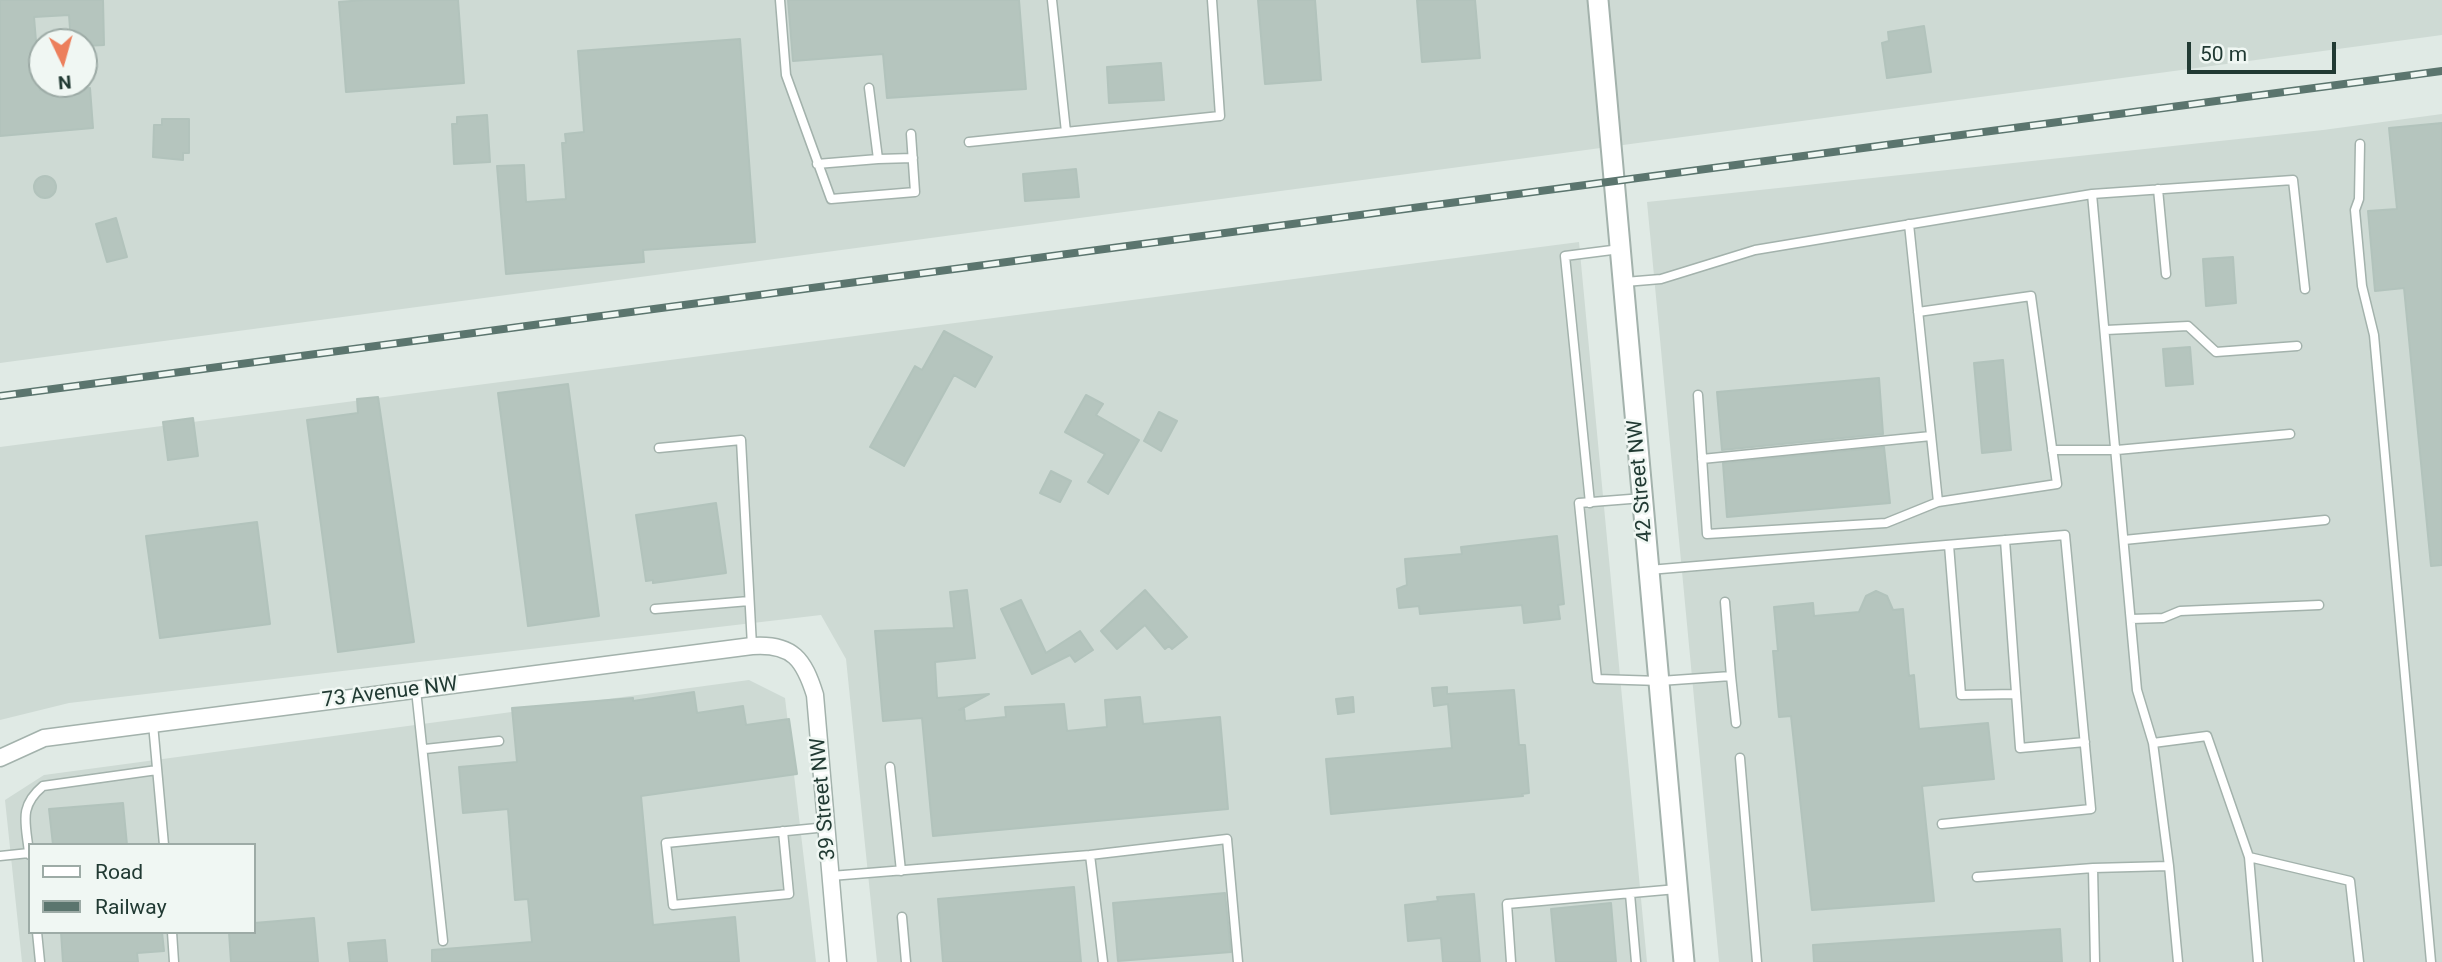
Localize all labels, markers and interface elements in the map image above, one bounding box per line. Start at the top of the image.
north arrow [28,28,98,98]
scale bar [2190,28,2339,72]
text: 50 m [2200,42,2247,66]
text: N [57,70,72,94]
street label: 42 Street NW [1623,419,1659,543]
street label: 73 Avenue NW [321,672,459,714]
street label: 39 Street NW [806,737,842,861]
legend [28,843,256,934]
text: Road [95,860,143,884]
text: Railway [95,895,167,919]

